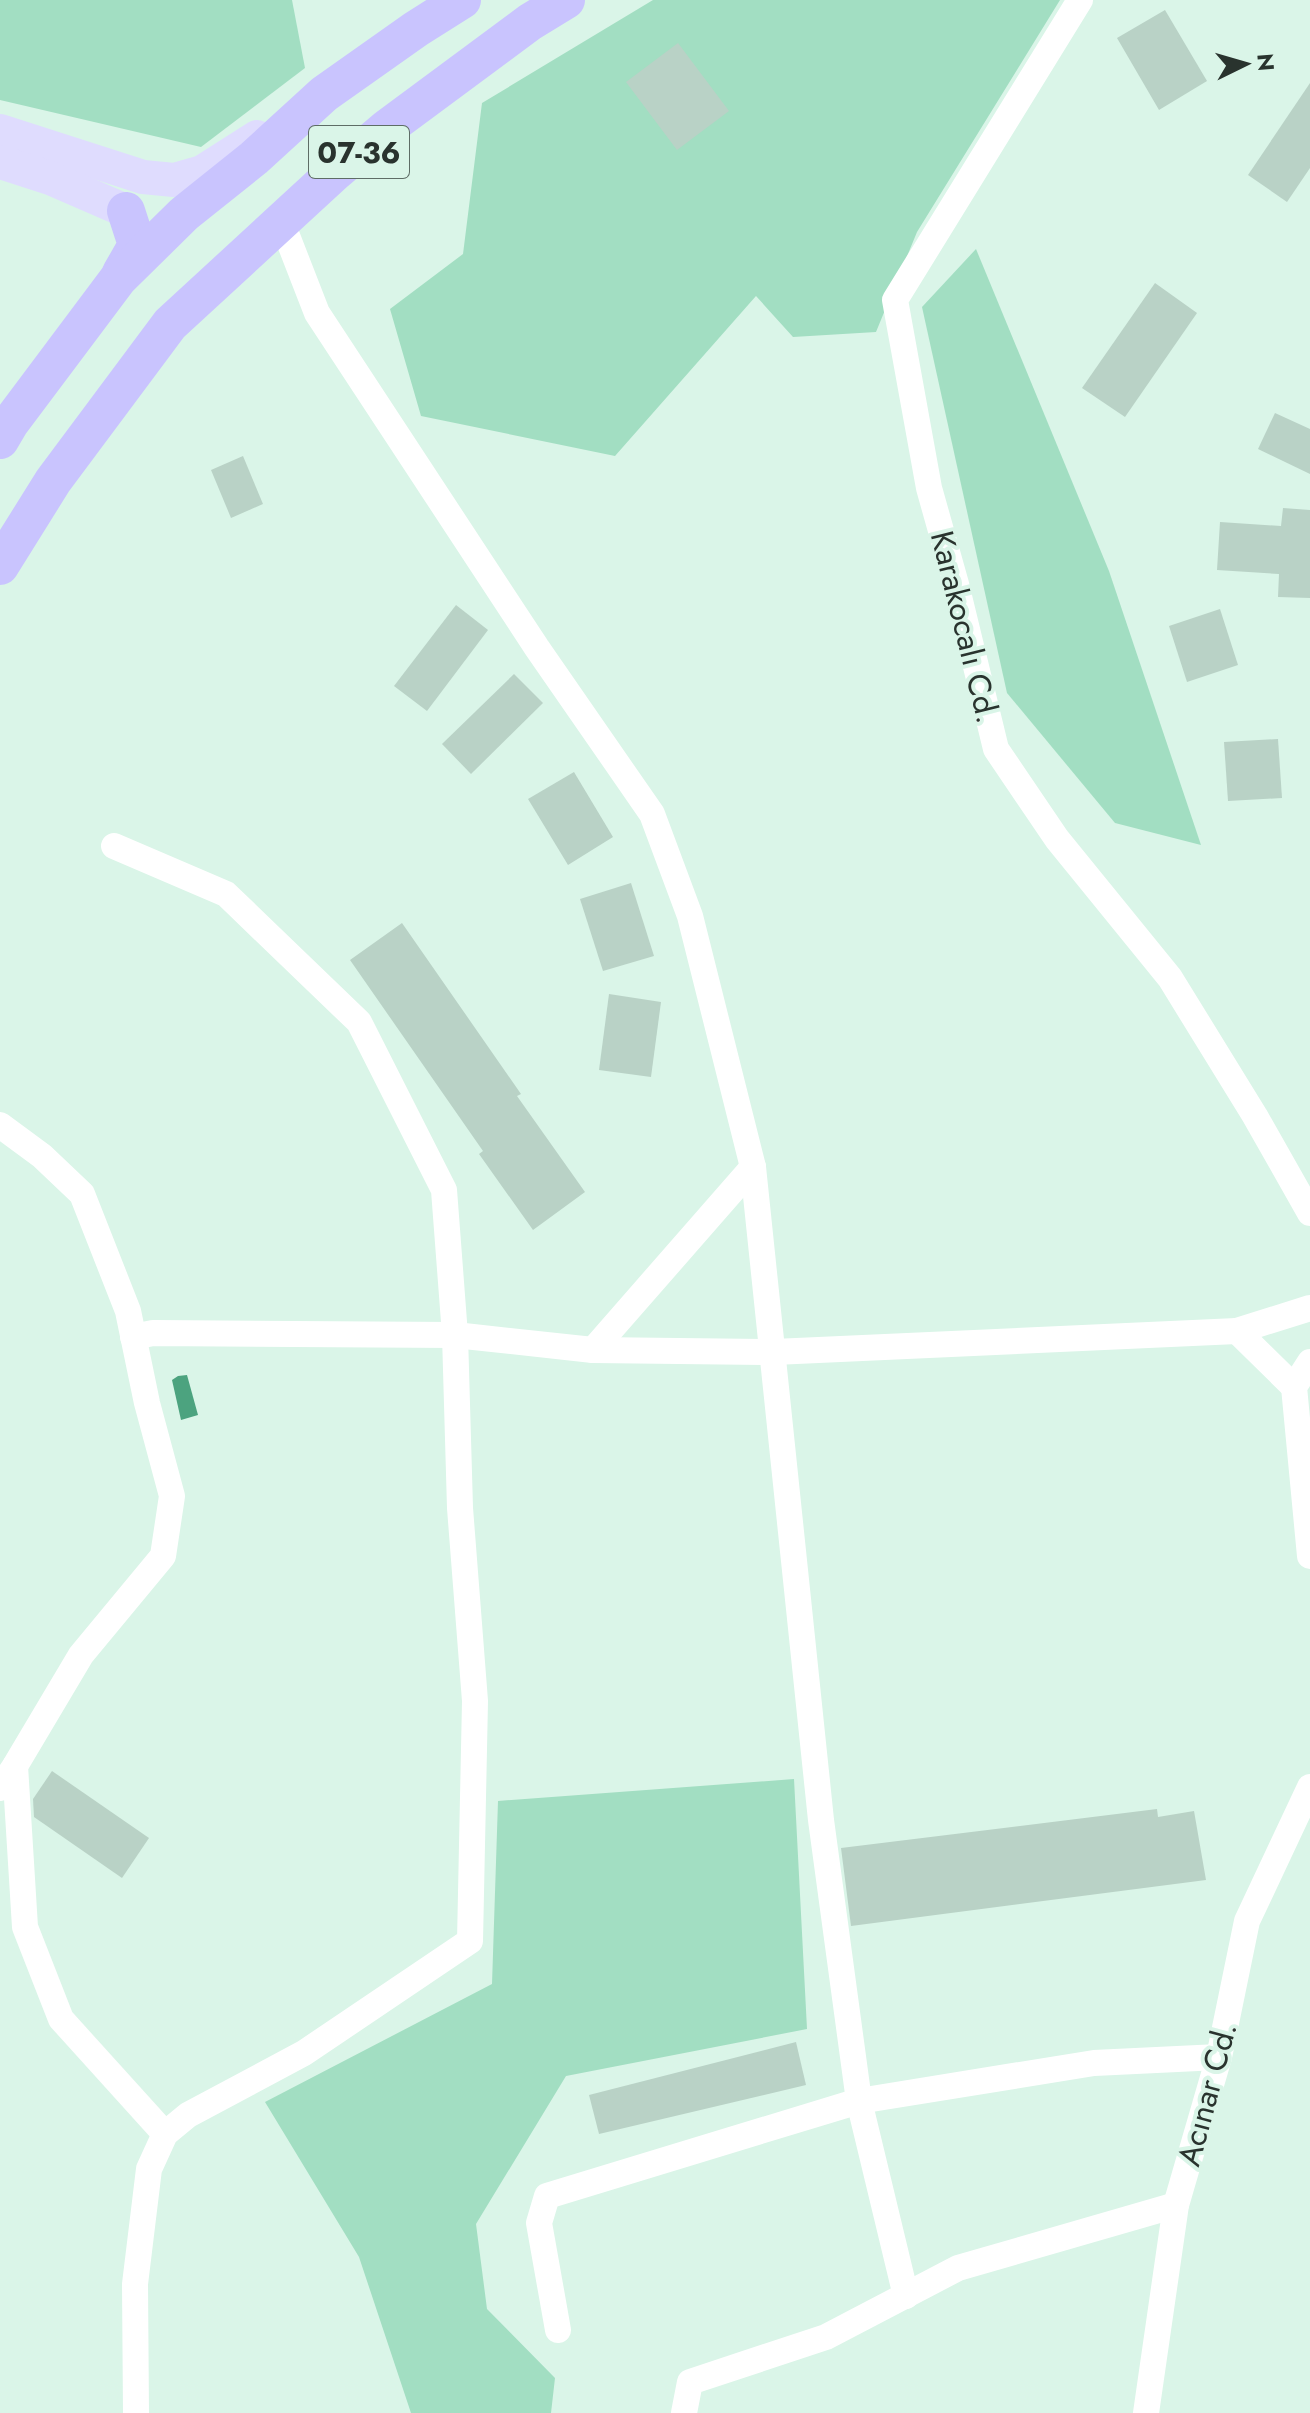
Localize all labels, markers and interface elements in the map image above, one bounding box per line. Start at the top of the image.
north arrow [1206,24,1286,104]
text: N [1249,52,1283,72]
road number: 07-36 [309,126,409,178]
street label: Karakocalı Cd. [919,526,1011,728]
street label: Acınar Cd. [1166,2017,1248,2171]

